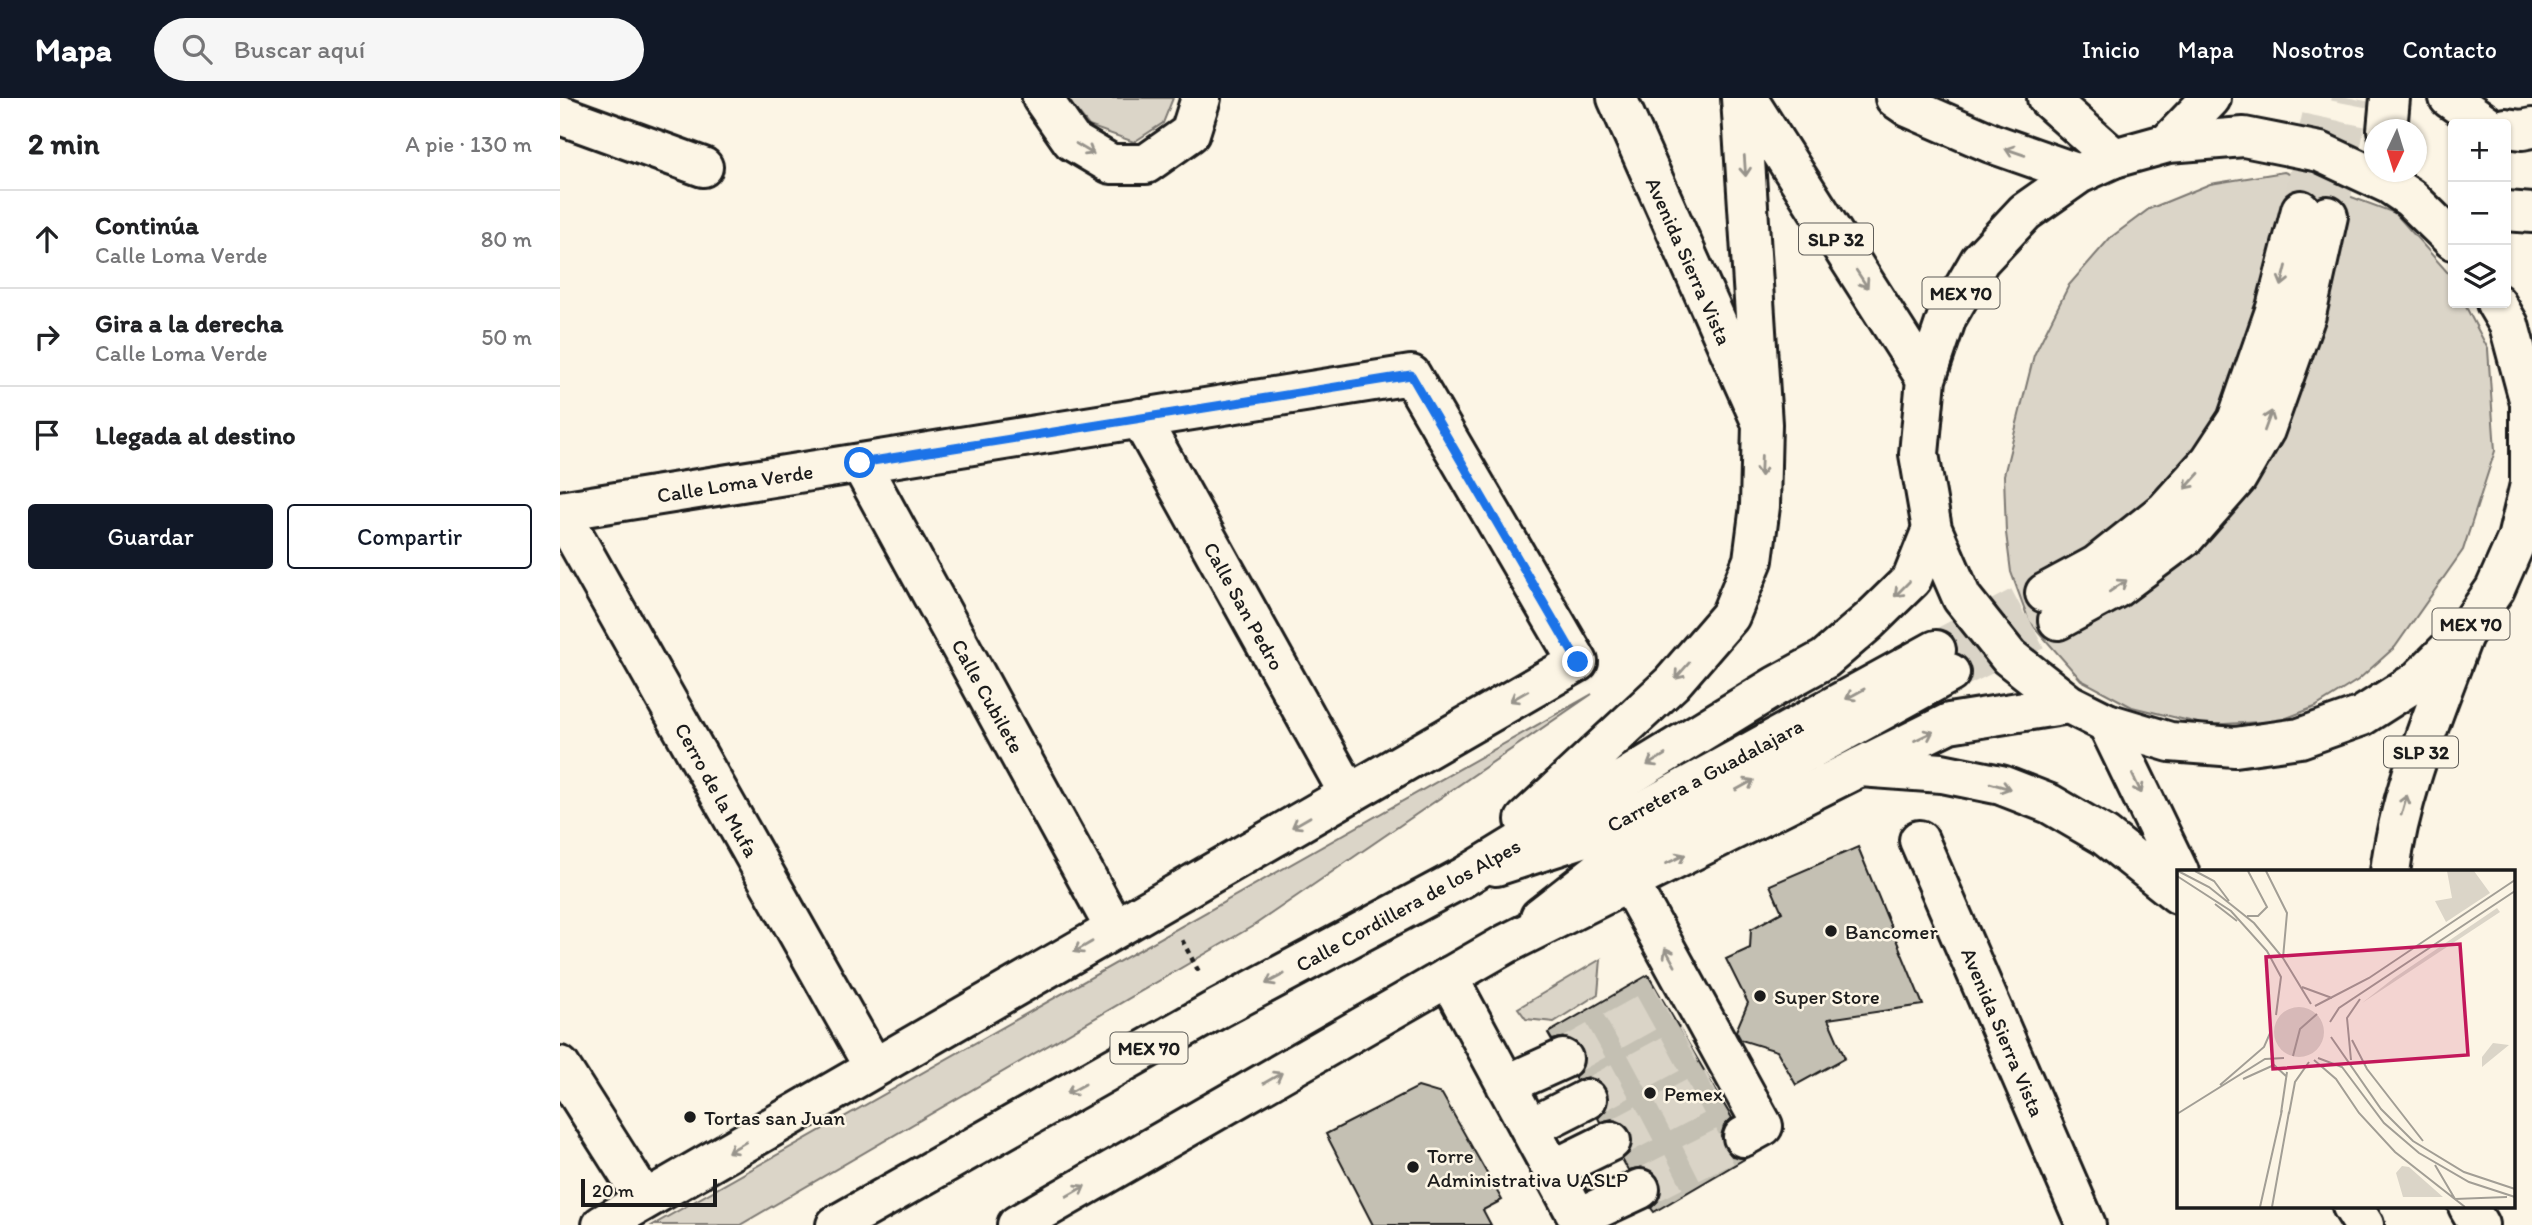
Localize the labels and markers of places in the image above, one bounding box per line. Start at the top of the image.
place label: Bancomer [1845,919,1938,944]
marker: Bancomer [1823,923,1839,939]
place label: Super Store [1774,984,1880,1009]
marker: Super Store [1752,988,1768,1004]
place label: Pemex [1664,1081,1723,1106]
marker: Pemex [1642,1085,1658,1101]
place label: Tortas san Juan [704,1105,845,1130]
marker: Tortas san Juan [682,1109,698,1125]
place label: Torre Administrativa UASLP [1427,1143,1628,1192]
marker: Torre Administrativa UASLP [1405,1159,1421,1175]

